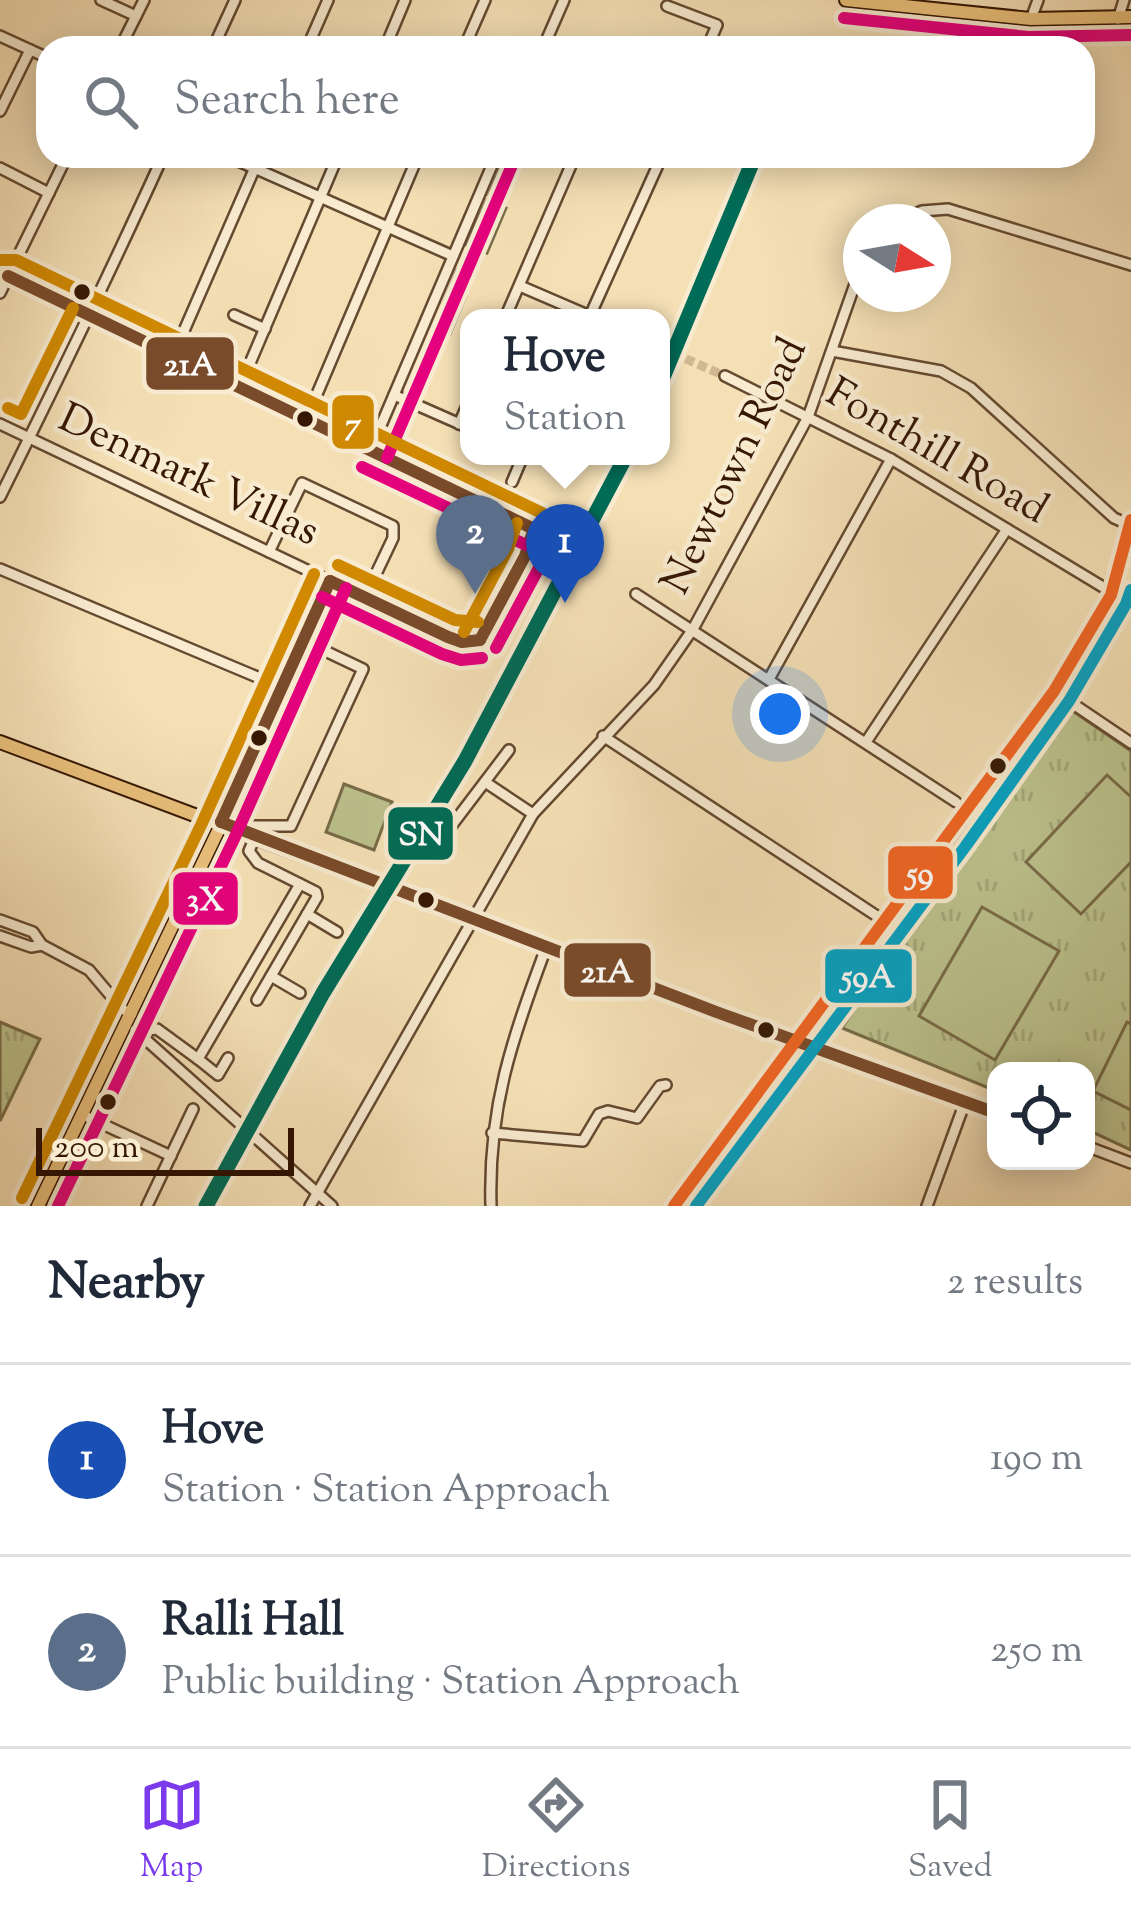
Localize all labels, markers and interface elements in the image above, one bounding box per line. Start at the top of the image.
search box [36,36,1095,168]
icon: search [78,69,144,135]
text: Search here [174,70,400,135]
north arrow [843,204,951,312]
unlabelled marker [71,281,93,303]
popup [460,309,670,465]
text: Hove [504,327,606,392]
street label: Newtown Road [648,328,824,606]
line badge: 21A [144,335,236,392]
text: 21A [163,343,217,391]
street label: Fonthill Road [814,365,1058,541]
street label: Denmark Villas [48,390,328,564]
text: Station [504,392,626,448]
line badge: 7 [330,393,376,451]
text: 7 [345,402,362,450]
unlabelled marker [294,408,316,430]
pin: 2 [436,495,514,594]
pin: 1 [526,504,604,603]
your location [750,684,810,744]
unlabelled marker [248,727,270,749]
unlabelled marker [987,755,1009,777]
line badge: SN [386,805,455,862]
text: SN [398,813,444,861]
line badge: 59 [886,844,955,901]
text: 59 [903,852,934,900]
line badge: 3X [171,870,240,927]
text: 3X [186,878,224,926]
unlabelled marker [415,889,437,911]
line badge: 21A [562,941,653,999]
line badge: 59A [823,947,914,1005]
text: 21A [580,950,634,998]
text: 59A [838,955,895,1003]
unlabelled marker [755,1019,777,1041]
map controls [987,1062,1095,1170]
button: locate [987,1062,1095,1170]
unlabelled marker [97,1091,119,1113]
scale bar [36,1122,294,1175]
text: 200 m [54,1125,139,1173]
text: Nearby [48,1248,205,1321]
text: 2 results [947,1256,1083,1312]
text: Hove [162,1399,264,1464]
text: 1 [80,1432,94,1488]
text: 190 m [990,1432,1083,1488]
text: Station · Station Approach [162,1464,610,1520]
text: Ralli Hall [162,1591,344,1656]
text: 2 [78,1624,96,1680]
text: 250 m [990,1624,1083,1680]
text: Public building · Station Approach [162,1656,740,1712]
tab: Map [139,1772,205,1892]
tab: Directions [482,1772,631,1892]
tab: Saved [908,1772,992,1892]

